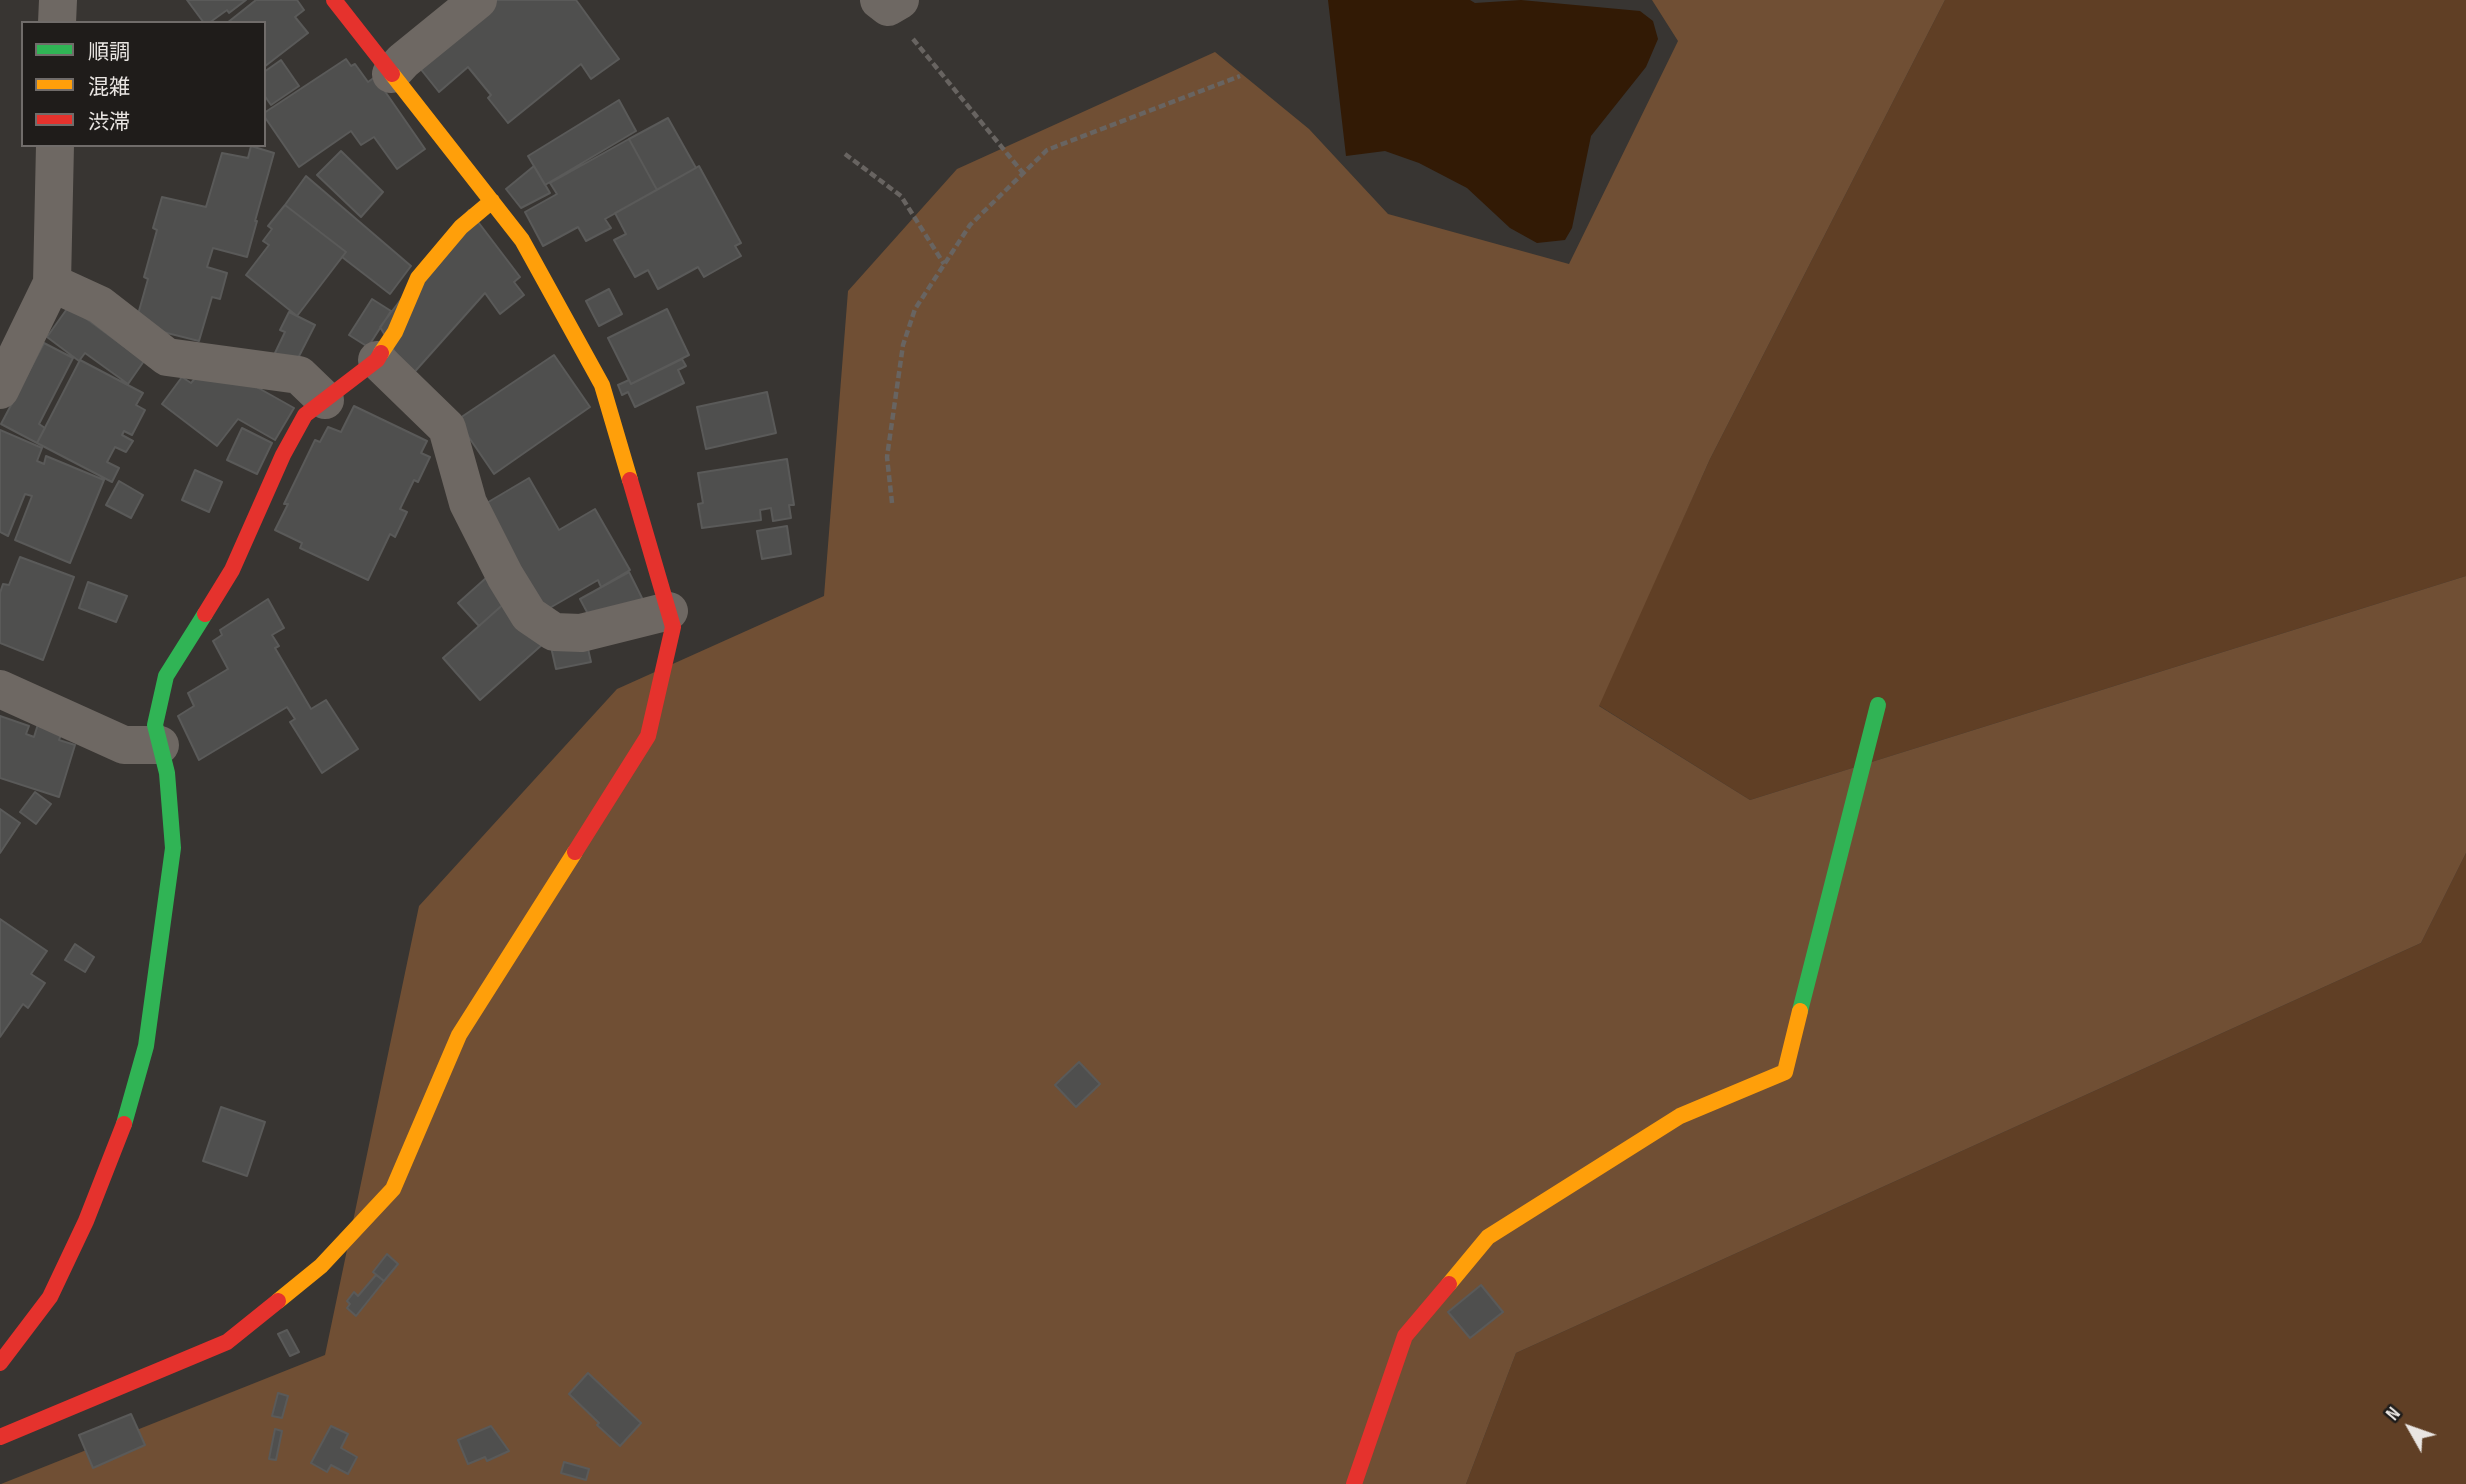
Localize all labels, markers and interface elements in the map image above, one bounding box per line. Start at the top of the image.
legend [21,21,266,147]
text: 順調 [88,40,130,65]
text: 混雑 [88,75,130,100]
text: 渋滞 [88,110,130,135]
north arrow [2375,1393,2445,1463]
text: N [2381,1403,2406,1425]

